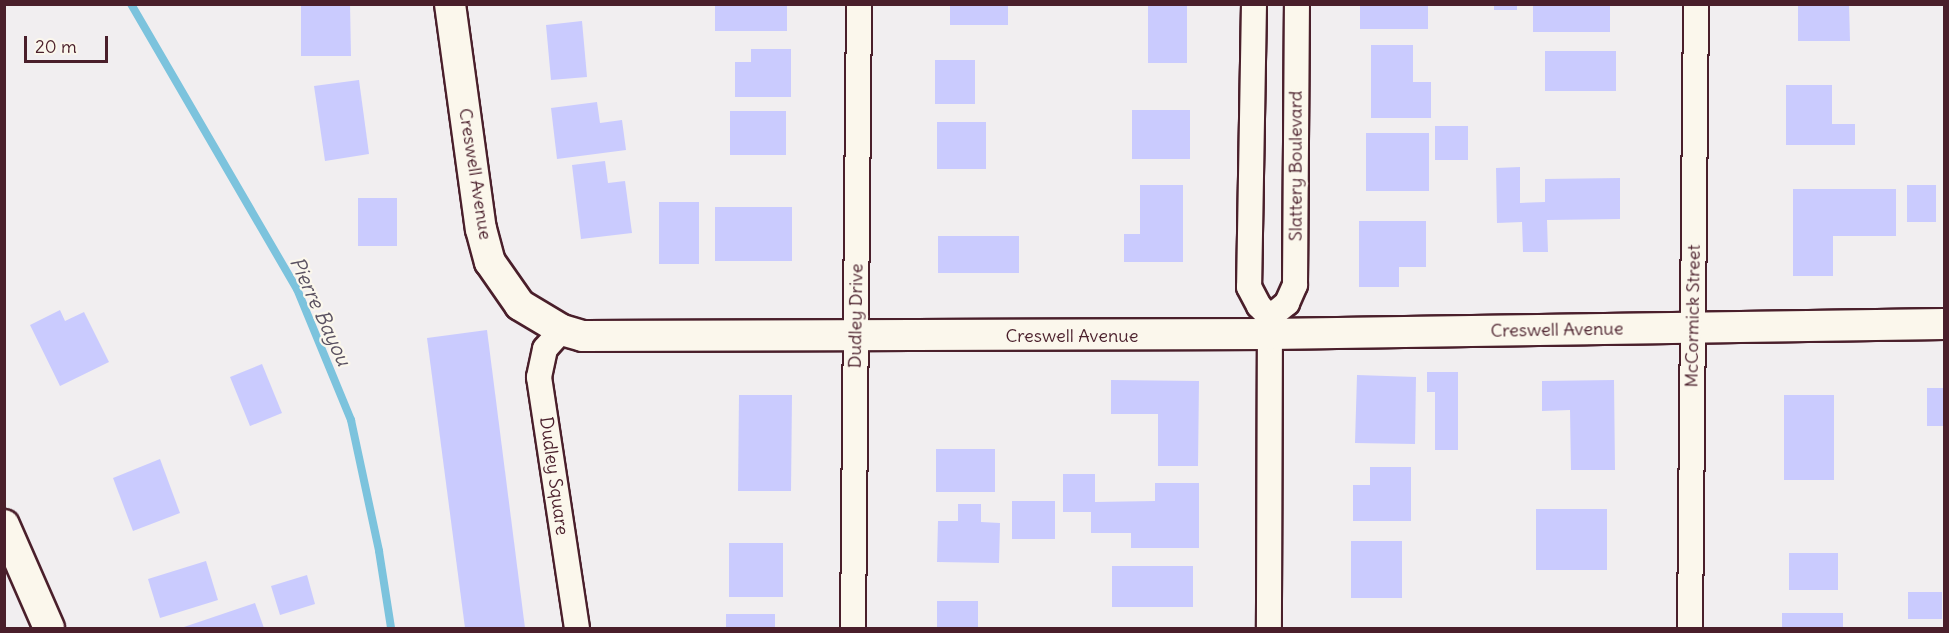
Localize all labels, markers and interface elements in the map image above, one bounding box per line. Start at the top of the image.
scale bar [27,24,111,62]
text: 20 m [35,35,77,58]
street label: Slattery Boulevard [1285,91,1307,241]
street label: Creswell Avenue [454,107,496,241]
street label: McCormick Street [1681,244,1705,388]
water label: Pierre Bayou [285,253,357,369]
street label: Dudley Drive [844,264,868,368]
street label: Creswell Avenue [1490,318,1624,342]
street label: Creswell Avenue [1006,325,1138,347]
street label: Dudley Square [535,415,573,537]

